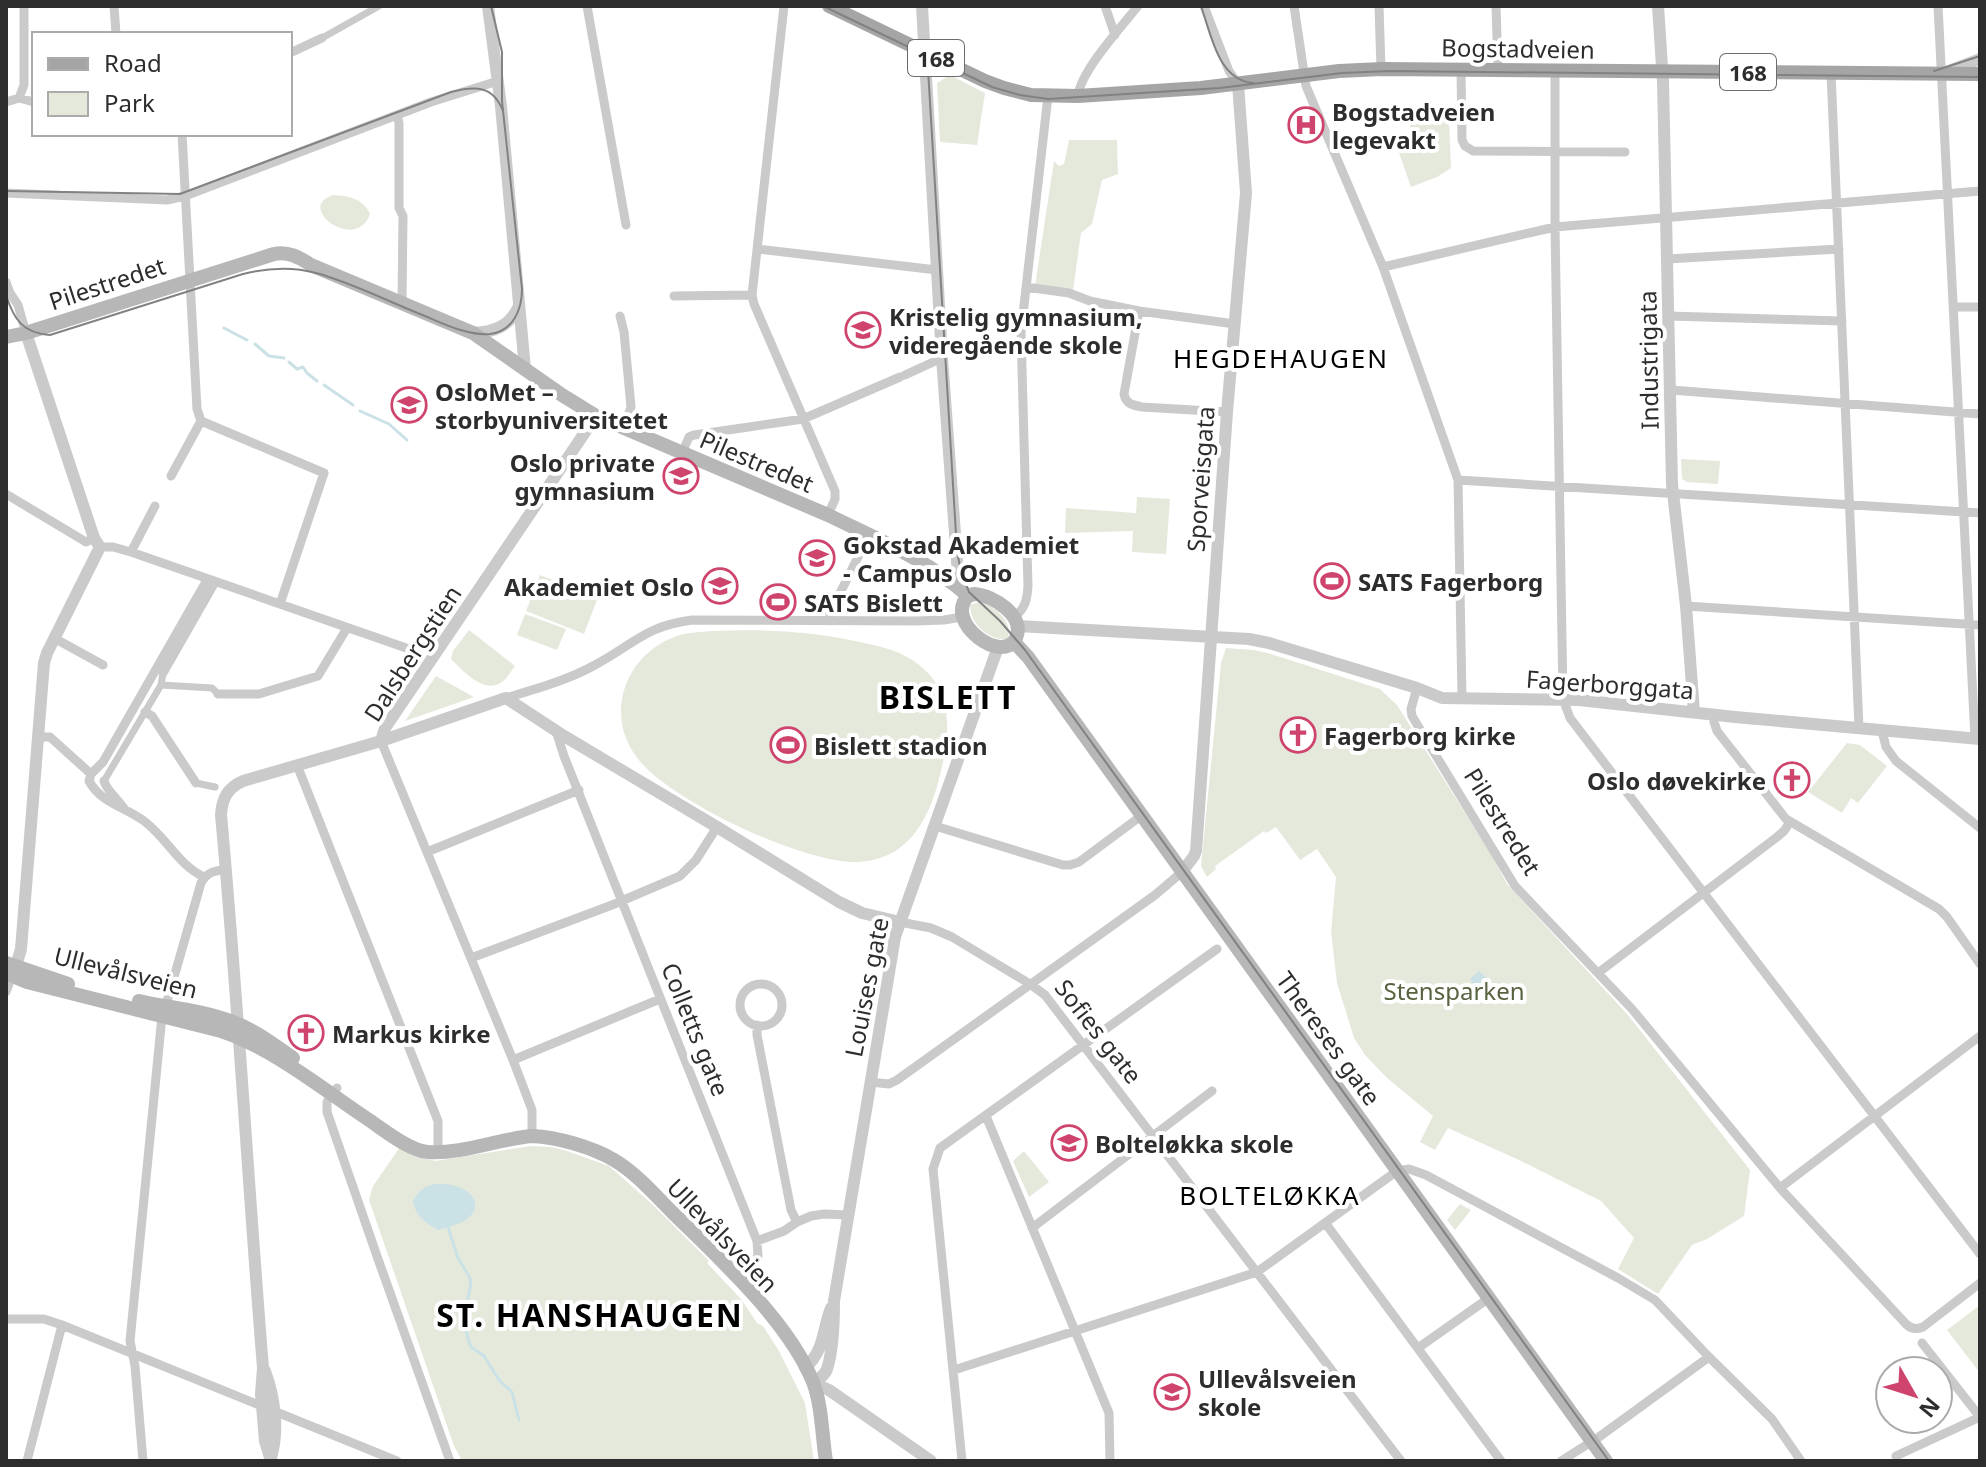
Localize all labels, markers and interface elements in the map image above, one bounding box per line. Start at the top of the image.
street label: Bogstadveien [1441,30,1595,66]
legend [32,32,292,136]
road number: 168 [908,40,964,76]
text: Road [104,46,162,79]
road number: 168 [1720,54,1776,90]
text: Park [104,86,155,119]
place label: Bogstadveien legevakt [1332,95,1495,156]
hospital icon: Bogstadveien legevakt [1287,106,1325,144]
street label: Pilestredet [45,249,170,317]
street label: Industrigata [1630,290,1666,430]
place label: Kristelig gymnasium, videregående skole [889,300,1143,361]
school or university icon: Kristelig gymnasium, videregående skole [844,311,882,349]
district label: HEGDEHAUGEN [1173,340,1389,376]
place label: OsloMet – storbyuniversitetet [435,375,668,436]
school or university icon: OsloMet – storbyuniversitetet [390,386,428,424]
street label: Sporveisgata [1178,405,1222,553]
street label: Pilestredet [695,422,819,500]
place label: Oslo private gymnasium [510,446,655,507]
school or university icon: Oslo private gymnasium [662,457,700,495]
place label: Gokstad Akademiet - Campus Oslo [843,528,1079,589]
school or university icon: Gokstad Akademiet - Campus Oslo [798,539,836,577]
sports icon: SATS Fagerborg [1313,562,1351,600]
place label: SATS Fagerborg [1358,565,1543,598]
school or university icon: Akademiet Oslo [701,567,739,605]
place label: Akademiet Oslo [504,570,694,603]
street label: Dalsbergstien [356,579,468,727]
sports icon: SATS Bislett [759,583,797,621]
place label: SATS Bislett [804,586,943,619]
street label: Fagerborggata [1525,662,1695,706]
district label: BISLETT [879,675,1017,718]
church icon: Fagerborg kirke [1279,716,1317,754]
place label: Fagerborg kirke [1324,719,1516,752]
sports icon: Bislett stadion [769,726,807,764]
place label: Bislett stadion [814,729,988,762]
street label: Pilestredet [1457,761,1549,881]
church icon: Oslo døvekirke [1773,761,1811,799]
place label: Oslo døvekirke [1587,764,1766,797]
street label: Louises gate [836,914,896,1060]
street label: Ullevålsveien [51,938,201,1006]
street label: Colletts gate [654,957,738,1101]
street label: Thereses gate [1269,964,1389,1112]
street label: Sofies gate [1048,972,1150,1090]
park label: Stensparken [1383,974,1525,1007]
church icon: Markus kirke [287,1014,325,1052]
place label: Markus kirke [332,1017,491,1050]
school or university icon: Bolteløkka skole [1050,1124,1088,1162]
place label: Bolteløkka skole [1095,1127,1294,1160]
street label: Ullevålsveien [660,1171,786,1299]
district label: BOLTELØKKA [1179,1177,1361,1213]
district label: ST. HANSHAUGEN [436,1293,744,1336]
north arrow [1874,1355,1954,1435]
place label: Ullevålsveien skole [1198,1362,1357,1423]
school or university icon: Ullevålsveien skole [1153,1373,1191,1411]
text: N [1913,1392,1948,1425]

